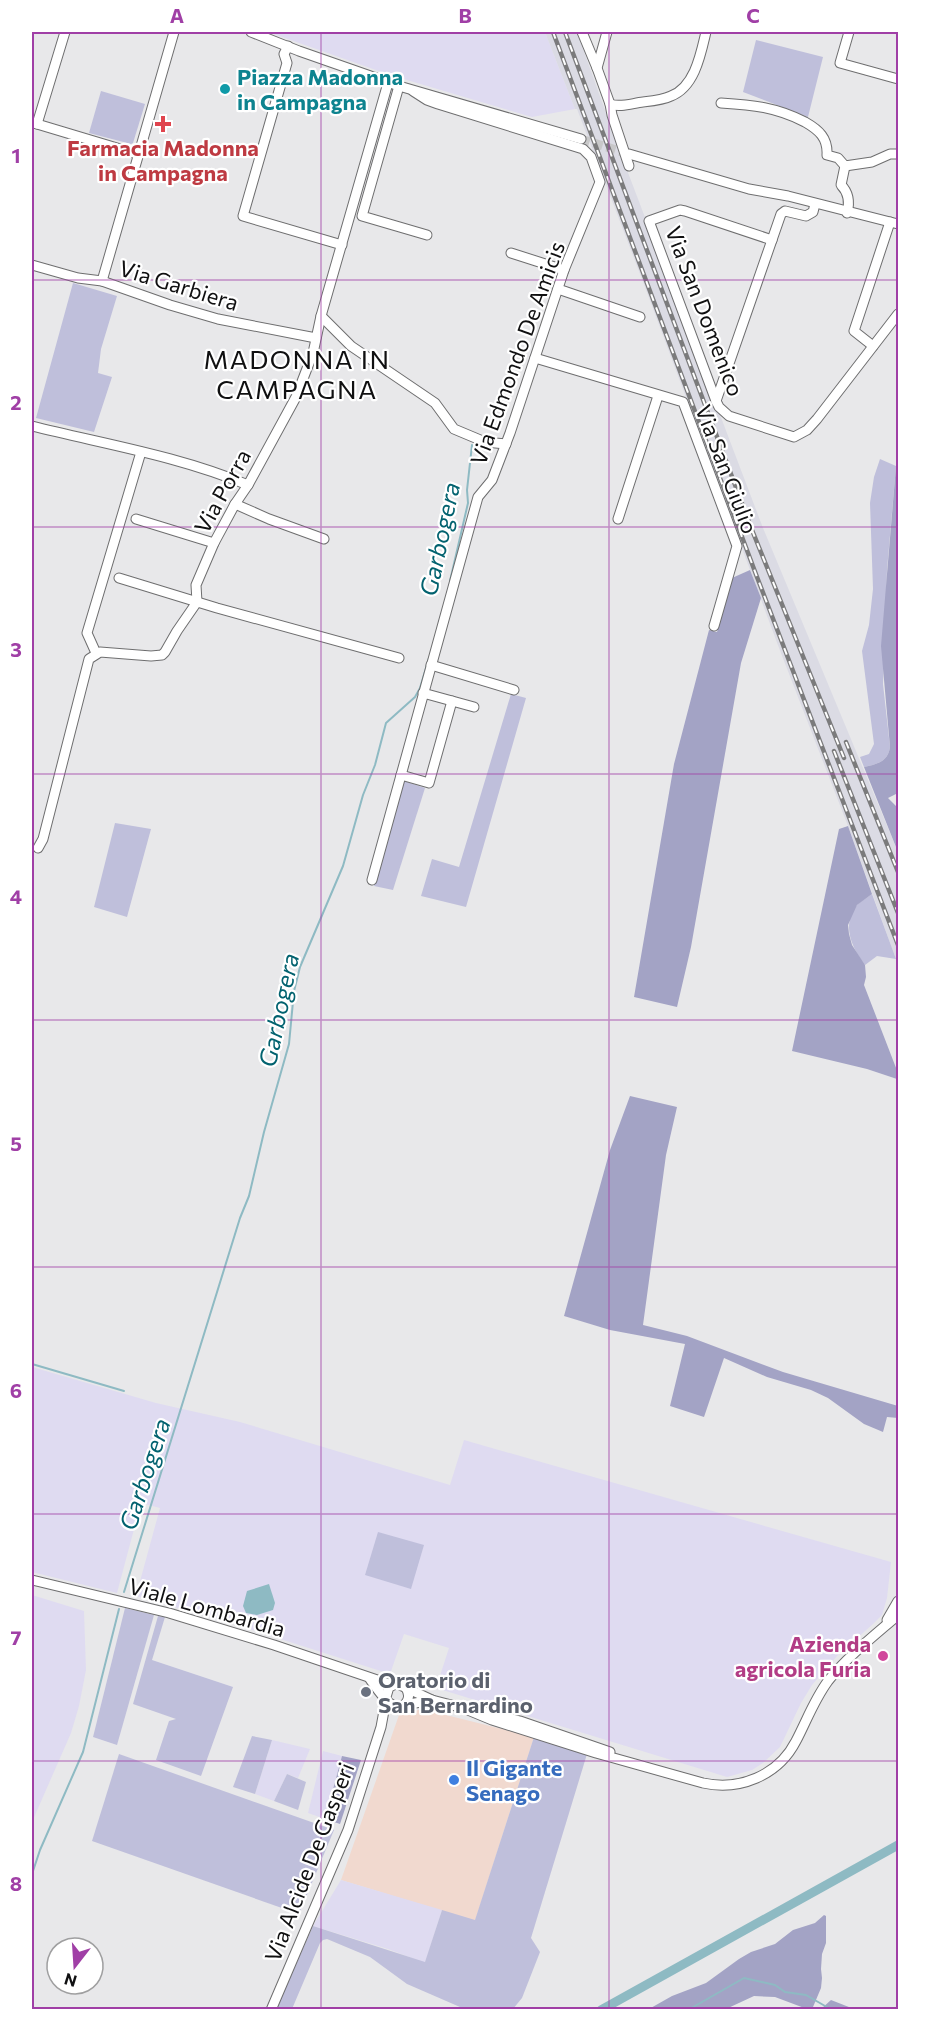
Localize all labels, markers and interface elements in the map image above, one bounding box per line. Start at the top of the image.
text: A [170,3,184,27]
text: B [458,3,472,27]
text: C [746,3,760,27]
place label: Piazza Madonna in Campagna [237,63,403,115]
marker: Piazza Madonna in Campagna [218,82,232,96]
marker: Farmacia Madonna in Campagna [156,117,170,131]
place label: Farmacia Madonna in Campagna [67,134,259,186]
text: 1 [11,143,21,167]
street label: Via San Domenico [660,222,750,400]
street label: Via Edmondo De Amicis [464,238,570,468]
street label: Via Garbiera [116,254,242,316]
district label: MADONNA IN CAMPAGNA [203,343,391,404]
text: 2 [10,390,22,414]
street label: Via San Giulio [690,401,764,537]
street label: Via Porra [188,444,256,538]
water label: Garbogera [413,479,465,599]
text: 3 [10,637,22,661]
text: 4 [10,884,22,908]
water label: Garbogera [252,950,304,1070]
text: 5 [10,1131,22,1155]
text: 6 [10,1378,22,1402]
water label: Garbogera [112,1415,176,1533]
street label: Viale Lombardia [126,1572,288,1642]
text: 7 [11,1625,22,1649]
place label: Azienda agricola Furia [735,1630,871,1682]
marker: Azienda agricola Furia [876,1649,890,1663]
place label: Oratorio di San Bernardino [378,1666,533,1718]
marker: Oratorio di San Bernardino [359,1685,373,1699]
place label: Il Gigante Senago [466,1754,562,1806]
street label: Via Alcide De Gasperi [259,1759,359,1965]
marker: Il Gigante Senago [447,1773,461,1787]
text: 8 [10,1871,22,1895]
north arrow [45,1936,105,1996]
text: N [62,1970,79,1992]

